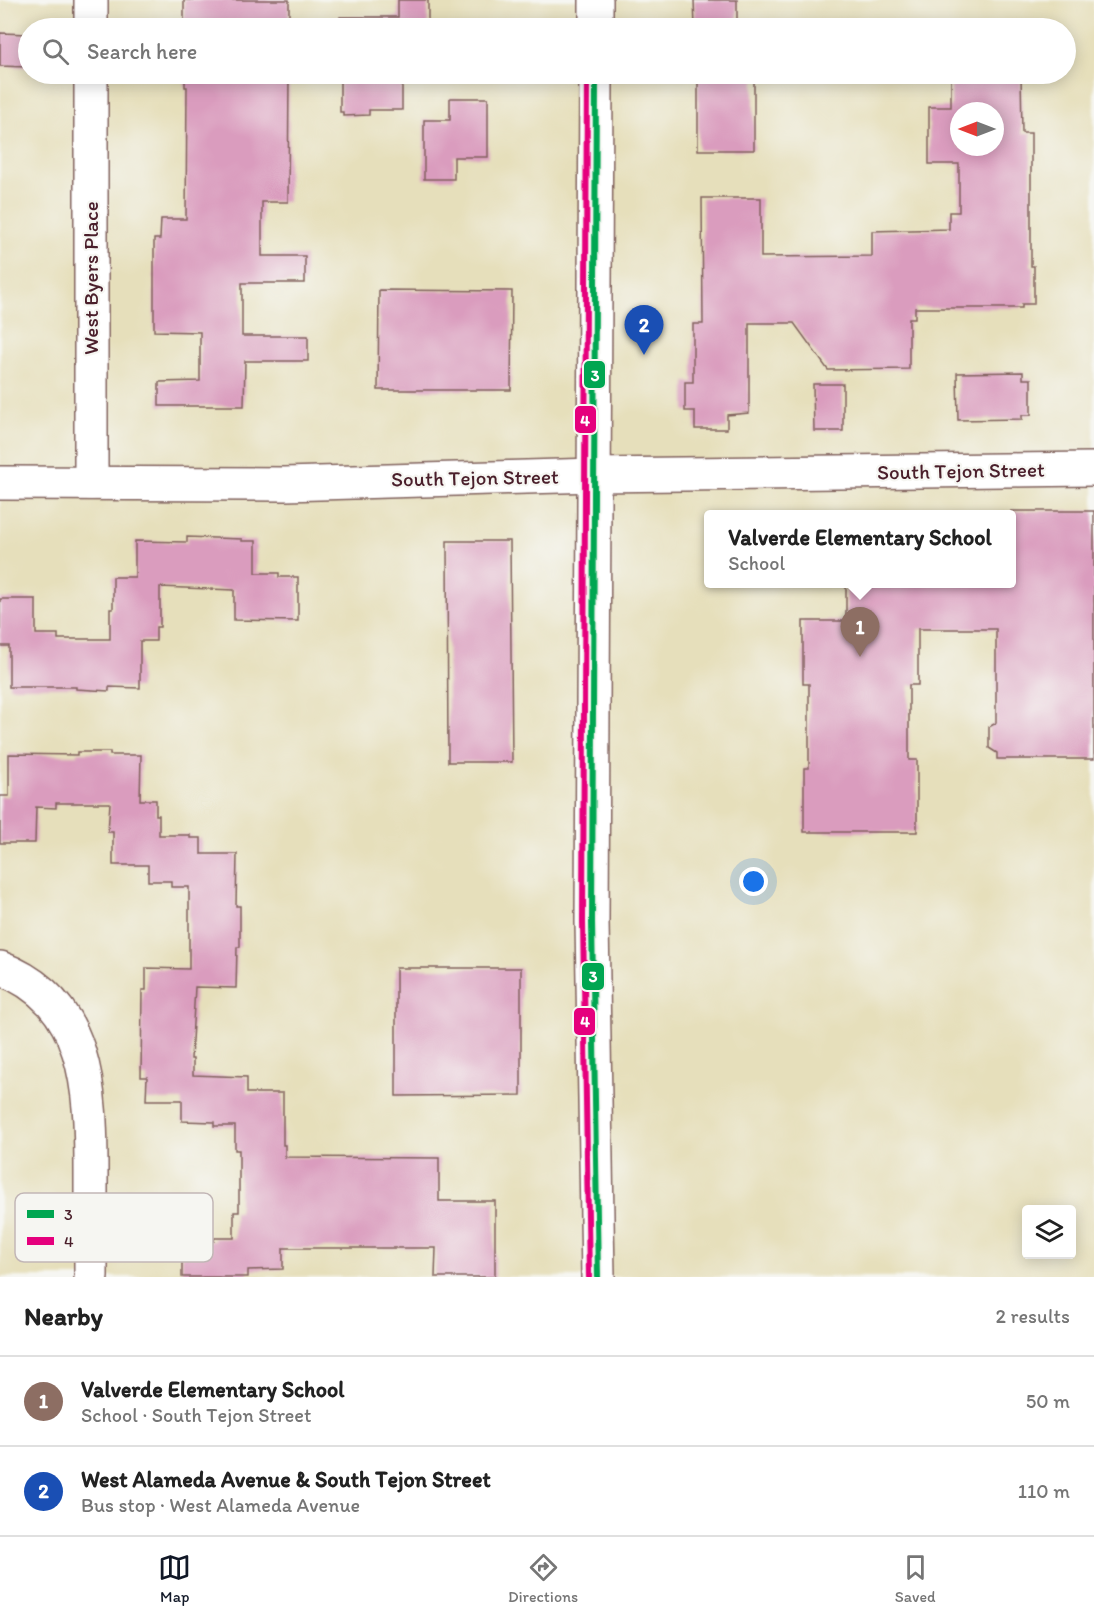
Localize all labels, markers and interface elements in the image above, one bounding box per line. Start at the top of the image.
search box [18,18,1076,84]
icon: search [39,35,72,68]
text: Search here [87,38,197,65]
north arrow [950,102,1004,156]
street label: West Byers Place [78,201,103,355]
pin: 2 [624,306,664,355]
line badge: 3 [583,360,606,389]
text: 3 [591,366,600,385]
line badge: 4 [574,405,597,434]
text: 4 [580,411,590,430]
street label: South Tejon Street [877,457,1045,484]
street label: South Tejon Street [391,464,559,491]
popup [704,510,1016,588]
text: Valverde Elementary School [728,524,992,551]
text: School [728,551,785,575]
pin: 1 [840,608,880,657]
your location [739,867,768,896]
line badge: 3 [581,962,605,991]
text: 3 [589,967,598,986]
line badge: 4 [573,1007,596,1036]
text: 4 [580,1012,590,1031]
legend [15,1193,213,1262]
text: 3 [64,1205,73,1224]
map controls [1022,1205,1076,1259]
button: layers [1022,1205,1076,1259]
text: 4 [64,1232,74,1251]
text: Nearby [24,1300,103,1332]
text: 2 results [996,1304,1070,1328]
text: Valverde Elementary School [81,1376,344,1403]
text: 1 [39,1389,48,1413]
text: 50 m [1026,1389,1070,1413]
text: School · South Tejon Street [81,1403,312,1427]
text: West Alameda Avenue & South Tejon Street [81,1466,491,1493]
text: 2 [38,1479,49,1503]
text: 110 m [1018,1479,1070,1503]
text: Bus stop · West Alameda Avenue [81,1493,360,1517]
tab: Map [158,1551,191,1606]
tab: Directions [508,1551,578,1606]
tab: Saved [895,1551,936,1606]

